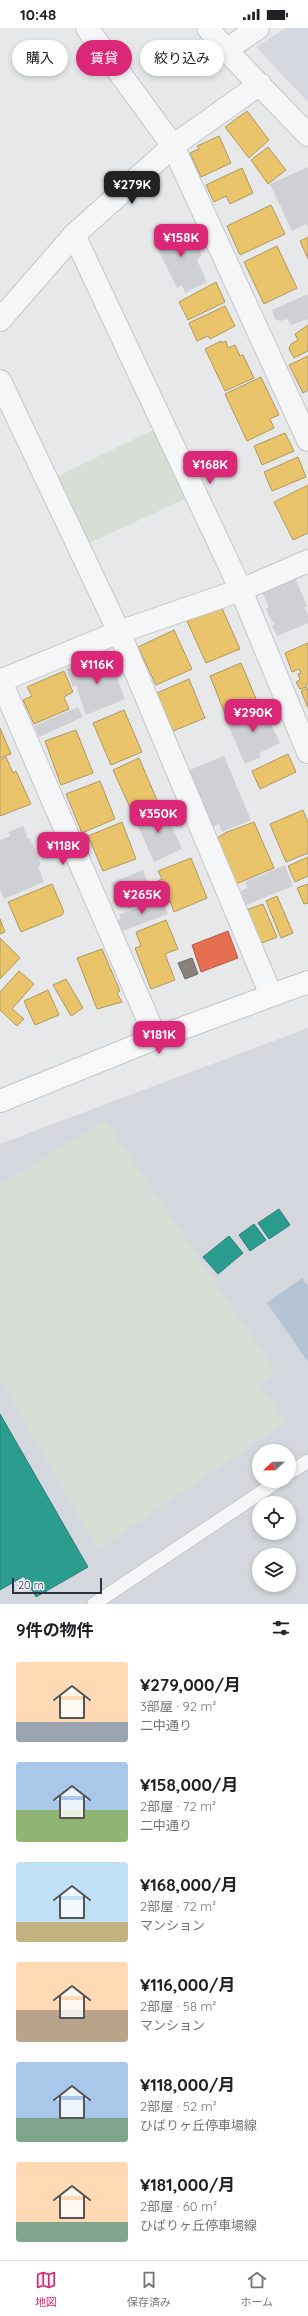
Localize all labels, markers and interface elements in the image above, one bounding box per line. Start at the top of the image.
text: 10:48 [20,5,56,24]
chip: 購入 [12,40,68,76]
chip: 賃貸 [76,40,132,76]
chip: 絞り込み [140,40,224,76]
pin: ¥279K [104,171,160,205]
text: ¥279K [113,176,151,192]
pin: ¥158K [153,224,209,258]
text: ¥158K [163,229,199,245]
pin: ¥168K [182,451,238,485]
text: ¥168K [192,456,228,472]
pin: ¥116K [69,651,125,685]
text: ¥116K [80,656,114,672]
pin: ¥290K [225,699,281,733]
text: ¥290K [233,704,273,720]
pin: ¥350K [130,800,186,834]
text: ¥350K [139,805,177,821]
pin: ¥118K [35,832,91,866]
text: ¥118K [46,837,80,853]
pin: ¥265K [114,881,170,915]
text: ¥265K [123,886,161,902]
pin: ¥181K [131,1021,187,1055]
text: ¥181K [142,1026,176,1042]
north arrow [252,1444,296,1488]
map controls [252,1444,296,1592]
button: locate [252,1496,296,1540]
button: layers [252,1548,296,1592]
scale bar [12,1576,102,1595]
text: 20 m [18,1578,44,1592]
icon: filters [270,1617,292,1639]
text: 9件の物件 [16,1619,94,1640]
text: ¥279,000/月 [140,1674,241,1695]
icon: home [48,1678,96,1726]
text: 3部屋 · 92 m² [140,1698,216,1714]
text: 二中通り [140,1717,192,1733]
text: ¥158,000/月 [140,1774,239,1795]
icon: home [48,1778,96,1826]
text: 2部屋 · 72 m² [140,1798,216,1814]
text: 二中通り [140,1817,192,1833]
text: ¥168,000/月 [140,1874,238,1895]
icon: home [48,1878,96,1926]
text: 2部屋 · 72 m² [140,1898,216,1914]
text: マンション [140,1917,205,1933]
text: ¥116,000/月 [140,1974,235,1995]
icon: home [48,1978,96,2026]
text: 2部屋 · 58 m² [140,1998,216,2014]
text: マンション [140,2017,205,2033]
text: ¥118,000/月 [140,2074,235,2095]
icon: home [48,2078,96,2126]
text: 2部屋 · 52 m² [140,2098,217,2114]
text: ひばりヶ丘停車場線 [140,2117,257,2133]
text: ¥181,000/月 [140,2174,235,2195]
icon: home [48,2178,96,2226]
text: 2部屋 · 60 m² [140,2198,217,2214]
text: ひばりヶ丘停車場線 [140,2217,257,2233]
tab: 地図 [35,2269,57,2309]
tab: 保存済み [127,2269,171,2309]
tab: ホーム [240,2269,273,2309]

